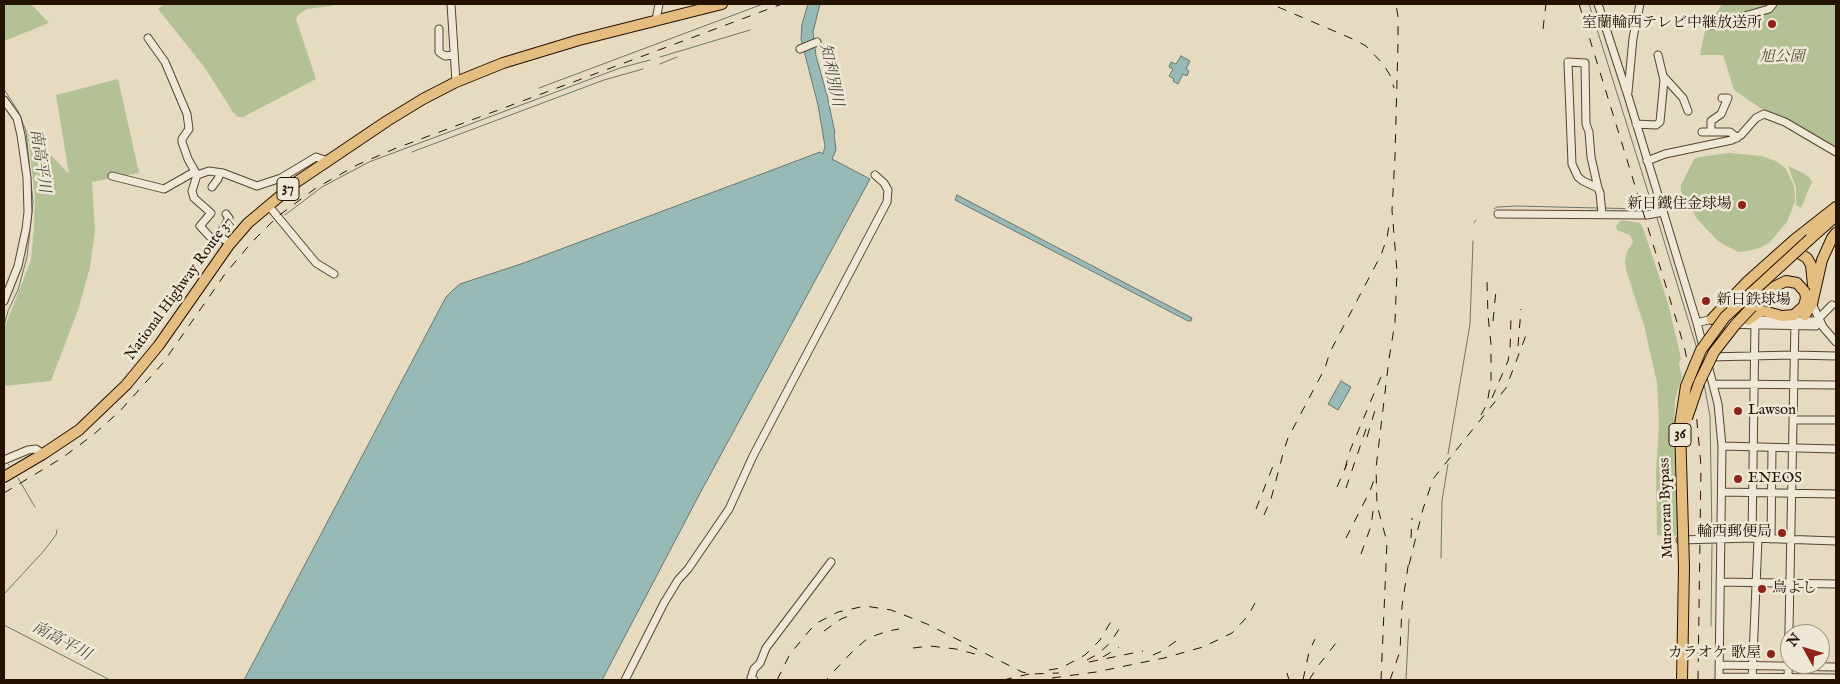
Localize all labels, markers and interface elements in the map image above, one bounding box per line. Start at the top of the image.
place label: 室蘭輪西テレビ中継放送所 [1582,15,1762,33]
marker: 室蘭輪西テレビ中継放送所 [1766,18,1778,30]
water label: 知利別川 [814,42,846,108]
park label: 旭公園 [1760,49,1804,67]
water label: 南高平川 [25,128,53,194]
road number: 37 [277,178,299,200]
place label: 新日鐵住金球場 [1627,196,1732,214]
marker: 新日鐵住金球場 [1736,199,1748,211]
street label: National Highway Route 37 [122,214,238,364]
place label: 新日鉄球場 [1716,292,1791,310]
marker: 新日鉄球場 [1700,295,1712,307]
place label: Lawson [1748,402,1796,420]
marker: Lawson [1732,405,1744,417]
road number: 36 [1669,424,1691,446]
street label: Muroran Bypass [1656,457,1678,559]
place label: ENEOS [1748,470,1802,488]
marker: ENEOS [1732,473,1744,485]
place label: 輪西郵便局 [1697,524,1772,542]
marker: 輪西郵便局 [1776,527,1788,539]
place label: 鳥よし [1772,580,1817,598]
marker: 鳥よし [1756,583,1768,595]
water label: 南高平川 [28,619,94,665]
north arrow [1780,624,1830,674]
text: N [1783,630,1805,651]
place label: カラオケ 歌屋 [1668,645,1761,663]
marker: カラオケ 歌屋 [1765,648,1777,660]

